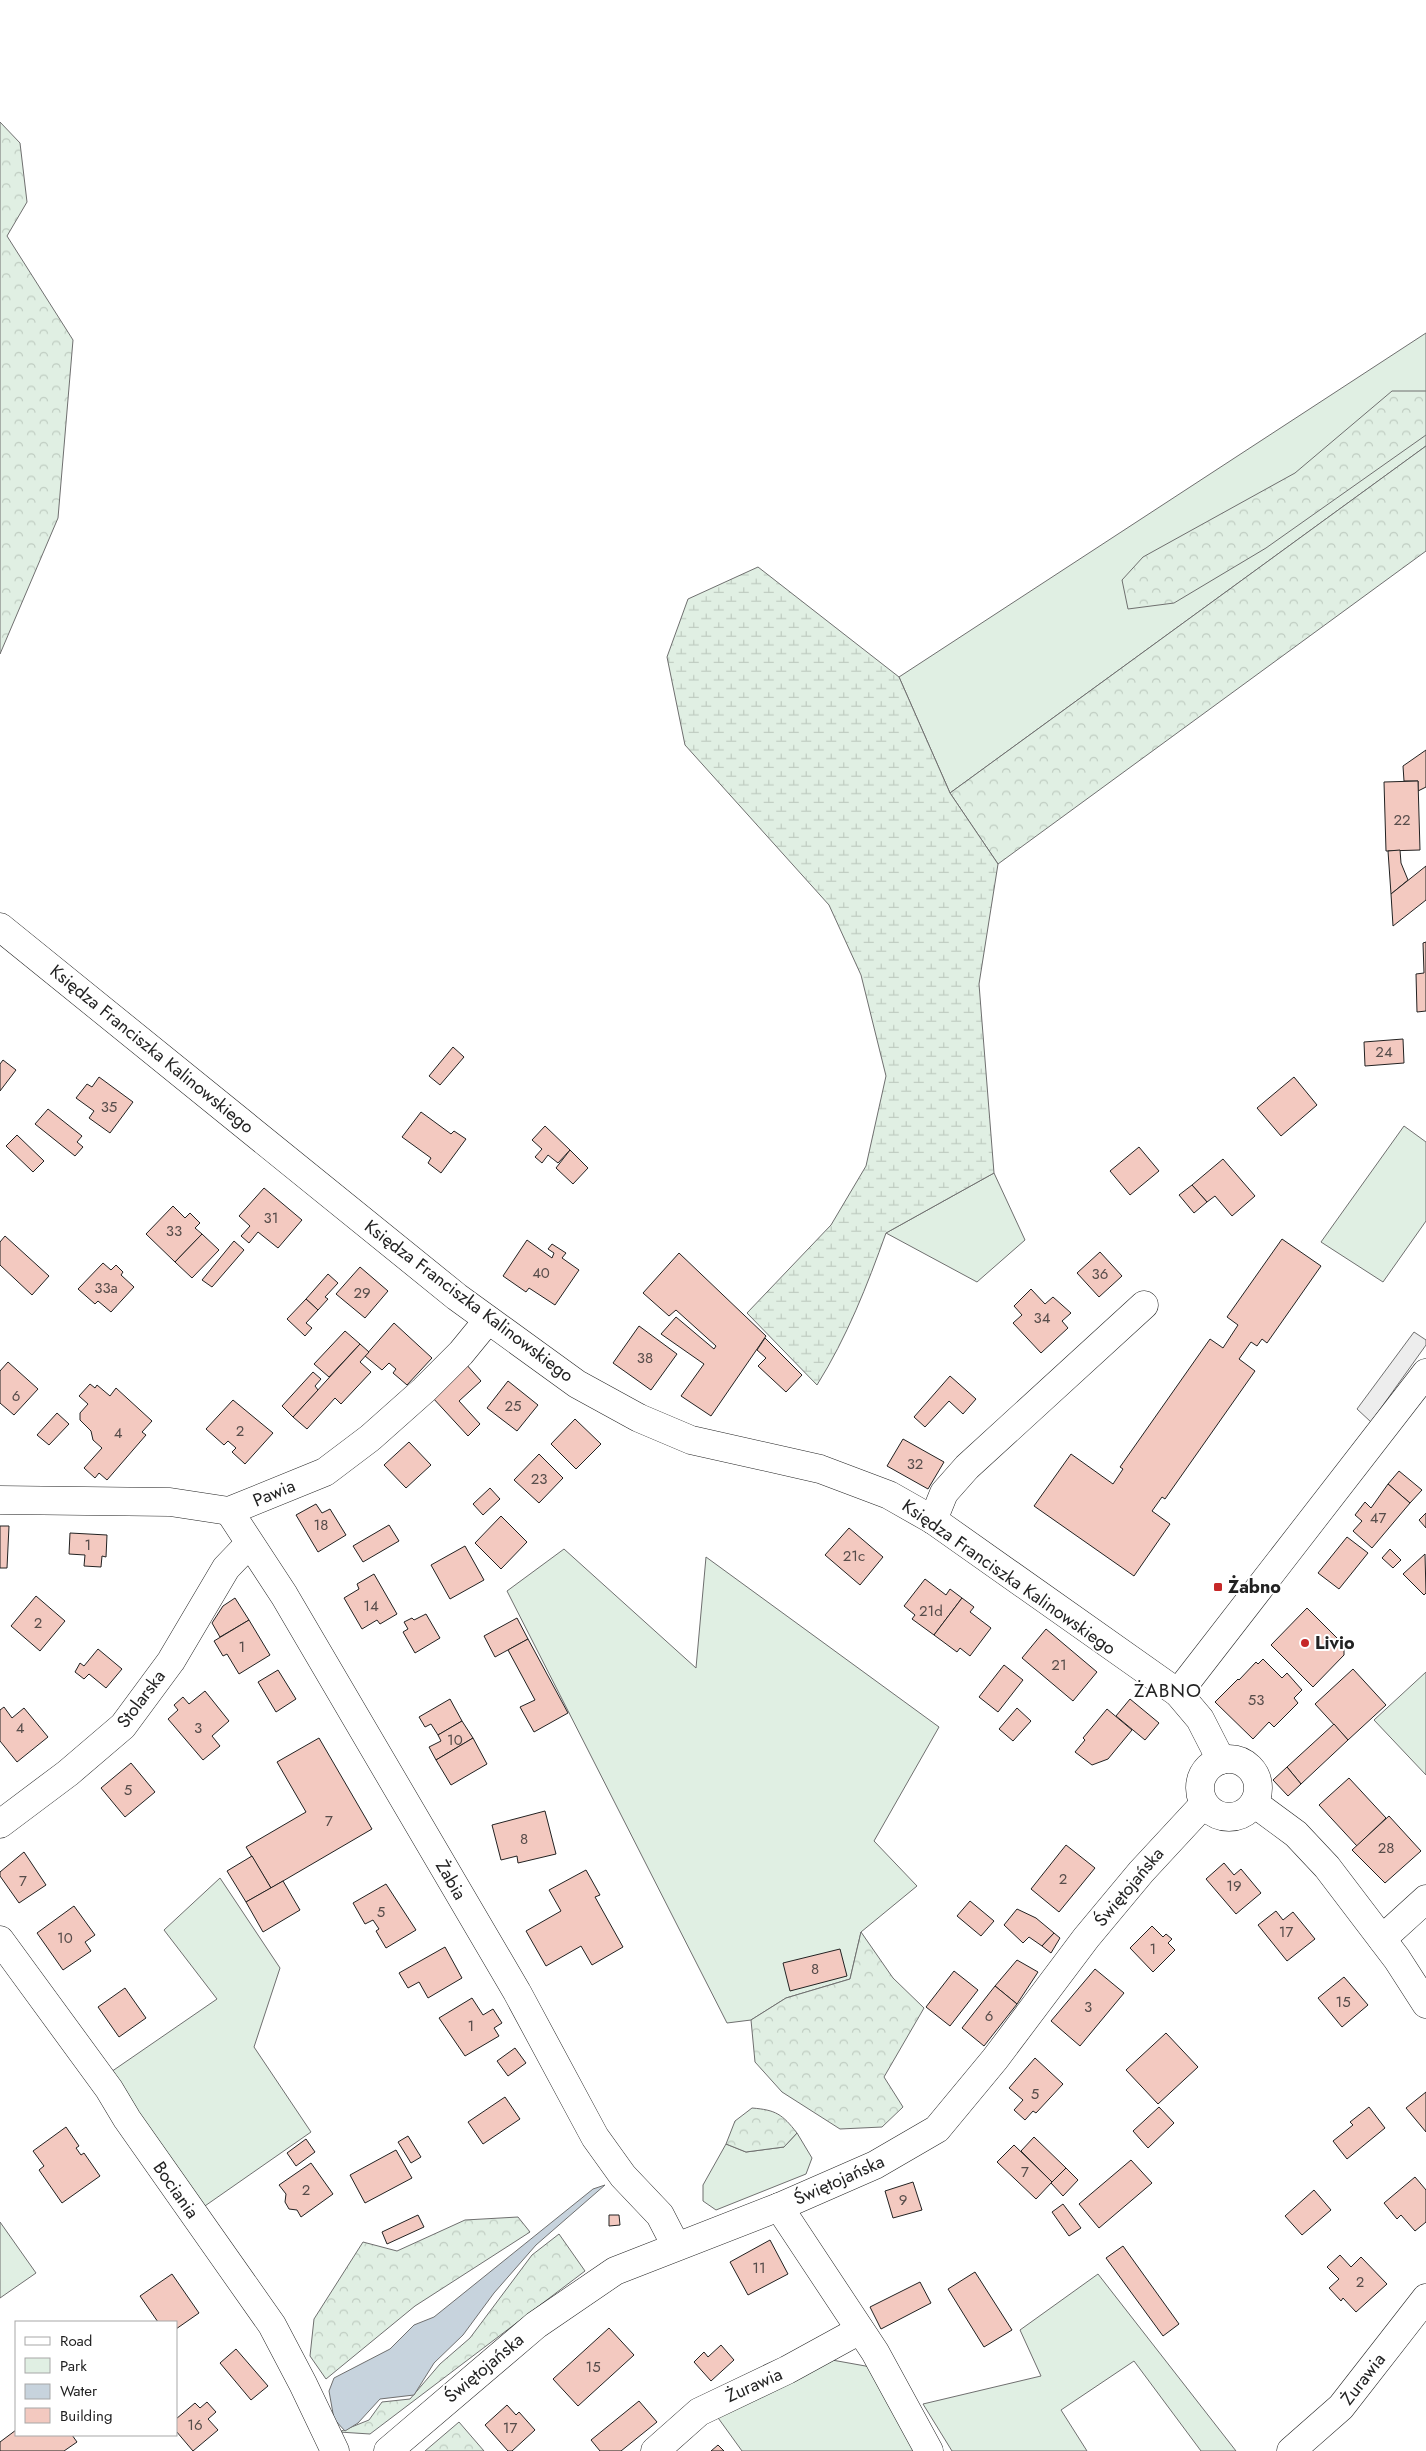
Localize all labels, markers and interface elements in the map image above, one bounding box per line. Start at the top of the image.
house number: 22 [1393,809,1411,831]
street label: Księdza Franciszka Kalinowskiego [44,958,260,1140]
house number: 24 [1375,1041,1393,1063]
house number: 35 [101,1096,117,1118]
house number: 31 [264,1207,278,1229]
street label: Księdza Franciszka Kalinowskiego [359,1214,579,1388]
house number: 33 [166,1220,182,1242]
house number: 40 [532,1262,550,1284]
house number: 36 [1092,1263,1108,1285]
house number: 33a [94,1277,118,1299]
house number: 29 [353,1282,371,1304]
house number: 34 [1034,1307,1051,1329]
house number: 38 [637,1347,653,1369]
house number: 6 [12,1385,20,1407]
house number: 25 [505,1395,522,1417]
house number: 2 [236,1420,244,1442]
house number: 4 [114,1422,123,1444]
house number: 32 [907,1453,923,1475]
house number: 23 [531,1468,547,1490]
street label: Pawia [249,1473,299,1513]
street label: Księdza Franciszka Kalinowskiego [897,1493,1121,1661]
house number: 47 [1370,1507,1386,1529]
house number: 18 [314,1514,328,1536]
house number: 1 [85,1534,91,1556]
house number: 21c [843,1545,865,1567]
place label: Żabno [1228,1574,1281,1600]
marker: Żabno [1212,1581,1224,1593]
house number: 14 [363,1595,379,1617]
house number: 21d [919,1600,943,1622]
house number: 2 [34,1612,42,1634]
place label: Livio [1315,1630,1355,1656]
house number: 1 [239,1636,245,1658]
marker: Livio [1299,1637,1311,1649]
house number: 21 [1051,1654,1067,1676]
street label: Stolarska [111,1664,171,1734]
district label: ŻABNO [1134,1677,1202,1704]
house number: 53 [1248,1689,1264,1711]
house number: 4 [16,1717,25,1739]
house number: 3 [194,1717,202,1739]
house number: 10 [447,1729,463,1751]
house number: 5 [124,1779,132,1801]
house number: 7 [325,1810,333,1832]
house number: 8 [520,1828,528,1850]
house number: 28 [1378,1837,1394,1859]
street label: Świętojańska [1088,1842,1170,1932]
street label: Żabia [429,1855,473,1905]
house number: 2 [1059,1868,1067,1890]
house number: 7 [19,1870,27,1892]
house number: 19 [1226,1875,1242,1897]
house number: 5 [377,1901,385,1923]
house number: 17 [1279,1921,1293,1943]
house number: 10 [57,1927,73,1949]
house number: 1 [1150,1938,1156,1960]
house number: 8 [811,1958,819,1980]
house number: 15 [1335,1991,1351,2013]
house number: 3 [1084,1996,1092,2018]
house number: 6 [985,2005,993,2027]
house number: 1 [468,2015,474,2037]
house number: 5 [1031,2083,1039,2105]
street label: Świętojańska [790,2148,888,2212]
street label: Bociania [147,2156,205,2224]
house number: 7 [1021,2161,1029,2183]
house number: 2 [302,2179,310,2201]
house number: 9 [899,2189,907,2211]
house number: 11 [752,2257,766,2279]
house number: 2 [1356,2271,1364,2293]
legend [15,2321,178,2436]
street label: Świętojańska [439,2327,529,2409]
text: Road [60,2330,92,2352]
street label: Żurawia [1334,2348,1392,2410]
text: Park [60,2355,87,2377]
house number: 15 [585,2356,601,2378]
street label: Żurawia [721,2361,787,2409]
text: Water [60,2380,98,2402]
text: Building [60,2405,112,2427]
house number: 16 [187,2414,203,2436]
house number: 17 [503,2417,517,2439]

